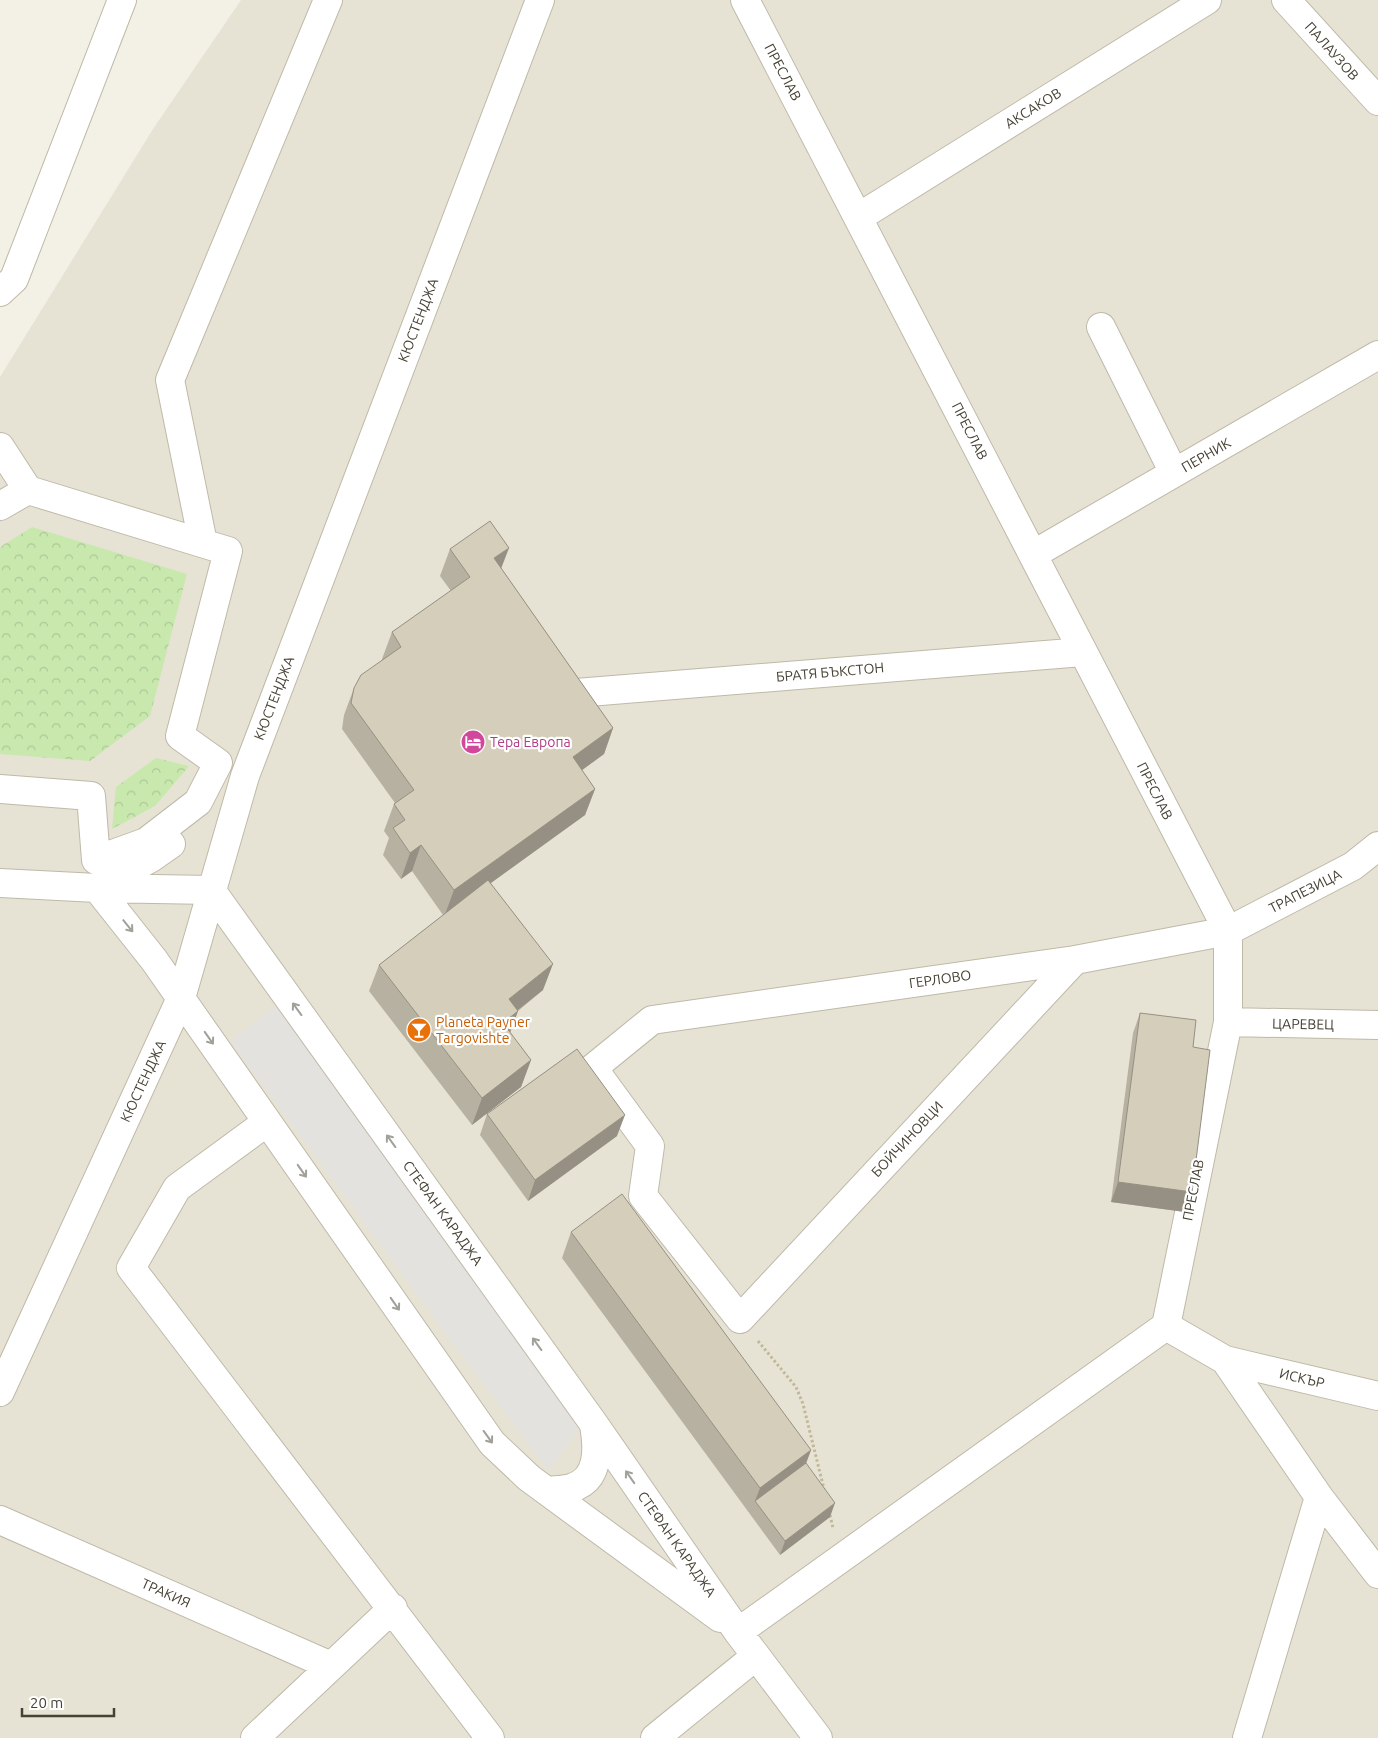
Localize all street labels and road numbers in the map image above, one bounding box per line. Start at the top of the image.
street label: ПАЛАУЗОВ [1302,19,1362,83]
street label: ПРЕСЛАВ [761,41,805,103]
street label: АКСАКОВ [1002,84,1064,132]
street label: КЮСТЕНДЖА [395,276,441,364]
street label: ПРЕСЛАВ [949,400,991,462]
street label: ПЕРНИК [1179,434,1234,475]
street label: КЮСТЕНДЖА [251,654,297,742]
street label: БРАТЯ БЪКСТОН [775,659,885,685]
street label: ПРЕСЛАВ [1134,760,1176,822]
street label: ТРАПЕЗИЦА [1266,866,1344,916]
street label: ГЕРЛОВО [908,967,972,991]
street label: ЦАРЕВЕЦ [1272,1015,1334,1033]
street label: КЮСТЕНДЖА [117,1037,169,1125]
street label: БОЙЧИНОВЦИ [867,1097,946,1180]
street label: СТЕФАН КАРАДЖА [400,1158,486,1268]
street label: ПРЕСЛАВ [1179,1158,1207,1222]
street label: ИСКЪР [1278,1365,1326,1391]
street label: СТЕФАН КАРАДЖА [635,1488,719,1600]
street label: ТРАКИЯ [139,1575,193,1611]

